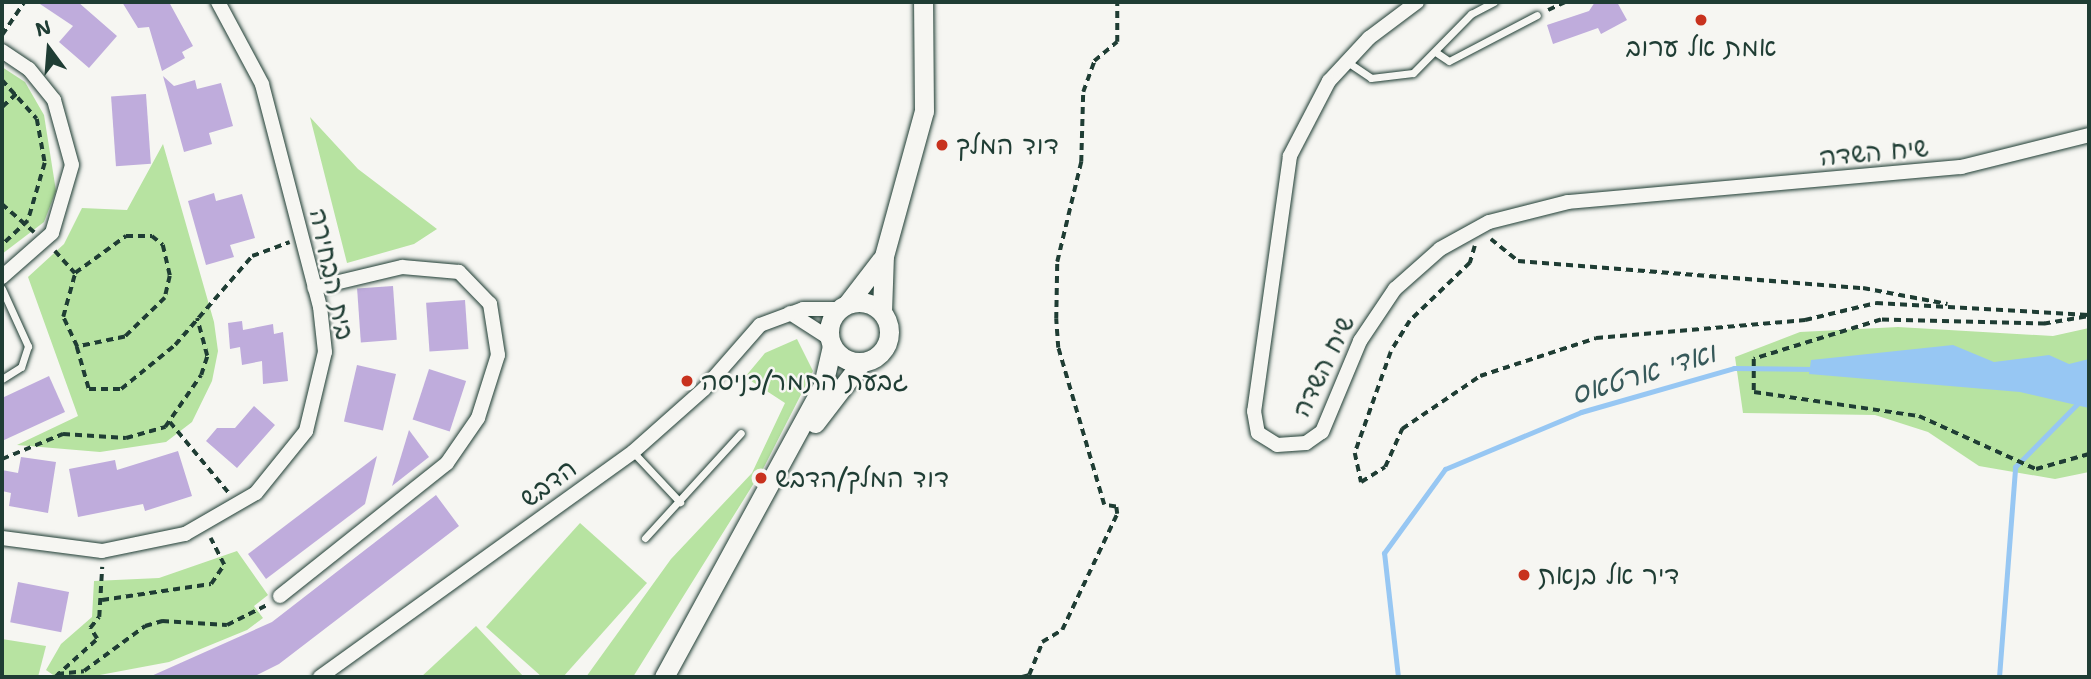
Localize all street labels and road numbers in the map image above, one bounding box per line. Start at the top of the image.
street label: שיח השדה [1818,132,1930,172]
street label: בית הבחירה [303,205,361,343]
street label: שיח השדה [1285,310,1361,422]
street label: הדבש [514,452,582,514]

